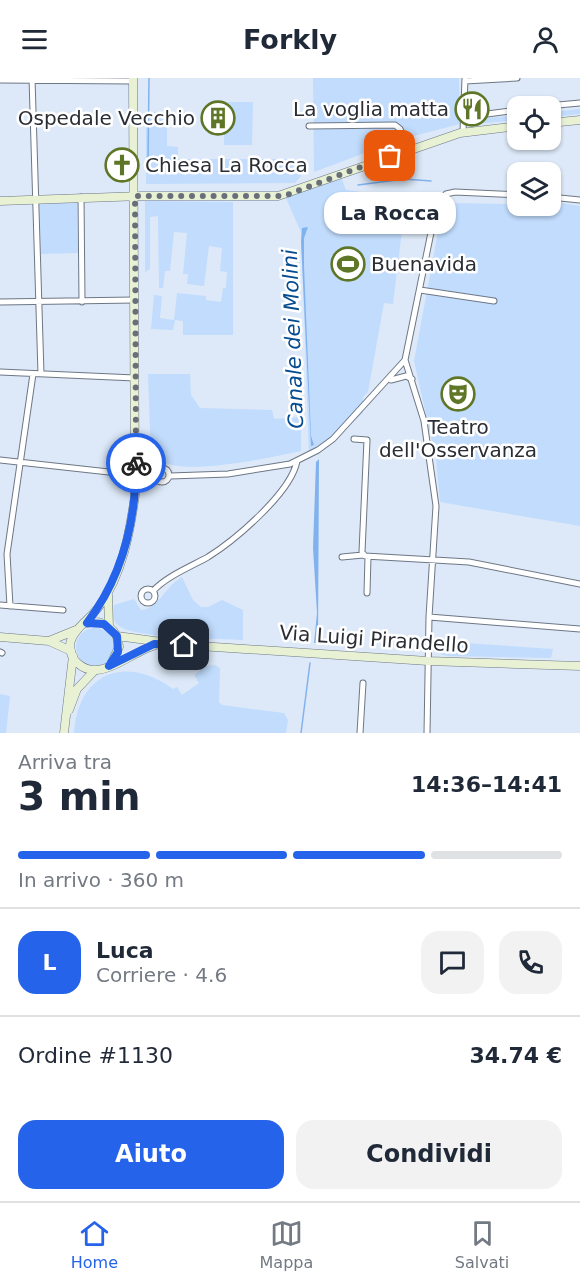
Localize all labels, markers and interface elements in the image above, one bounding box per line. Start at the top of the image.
icon: menu [18,23,51,56]
icon: person [529,23,562,56]
text: Forkly [243,24,337,55]
restaurant icon: La voglia matta [454,91,490,127]
map controls [507,96,561,216]
button: locate [507,96,561,150]
place label: La voglia matta [293,97,449,121]
building icon: Ospedale Vecchio [200,100,236,136]
place label: Ospedale Vecchio [18,106,195,130]
pin [364,130,415,181]
icon: bag [373,139,406,172]
church icon: Chiesa La Rocca [104,147,140,183]
place label: Chiesa La Rocca [145,153,308,177]
button: layers [507,162,561,216]
callout: La Rocca [324,192,456,234]
text: La Rocca [340,201,440,225]
sports icon: Buenavida [330,246,366,282]
water label: Canale dei Molini [278,249,308,429]
place label: Buenavida [371,252,477,276]
theatre icon: Teatro dell'Osservanza [440,376,476,412]
place label: Teatro dell'Osservanza [379,415,537,462]
courier [106,433,166,493]
icon: bike [120,447,153,480]
pin [158,619,209,670]
street label: Via Luigi Pirandello [279,620,469,658]
icon: home [167,628,200,661]
text: Arriva tra [18,750,112,774]
text: 14:36–14:41 [411,772,562,797]
text: 3 min [18,774,140,819]
text: In arrivo · 360 m [18,868,184,892]
button: chat [421,931,484,994]
button: phone [499,931,562,994]
text: Luca [96,938,154,963]
text: L [42,950,57,975]
text: Corriere · 4.6 [96,963,227,987]
text: Ordine #1130 [18,1043,173,1068]
text: 34.74 € [469,1043,562,1068]
button: Aiuto [18,1120,284,1189]
button: Condividi [296,1120,562,1189]
tab: Home [71,1217,118,1272]
tab: Mappa [260,1217,313,1272]
tab: Salvati [455,1217,509,1272]

